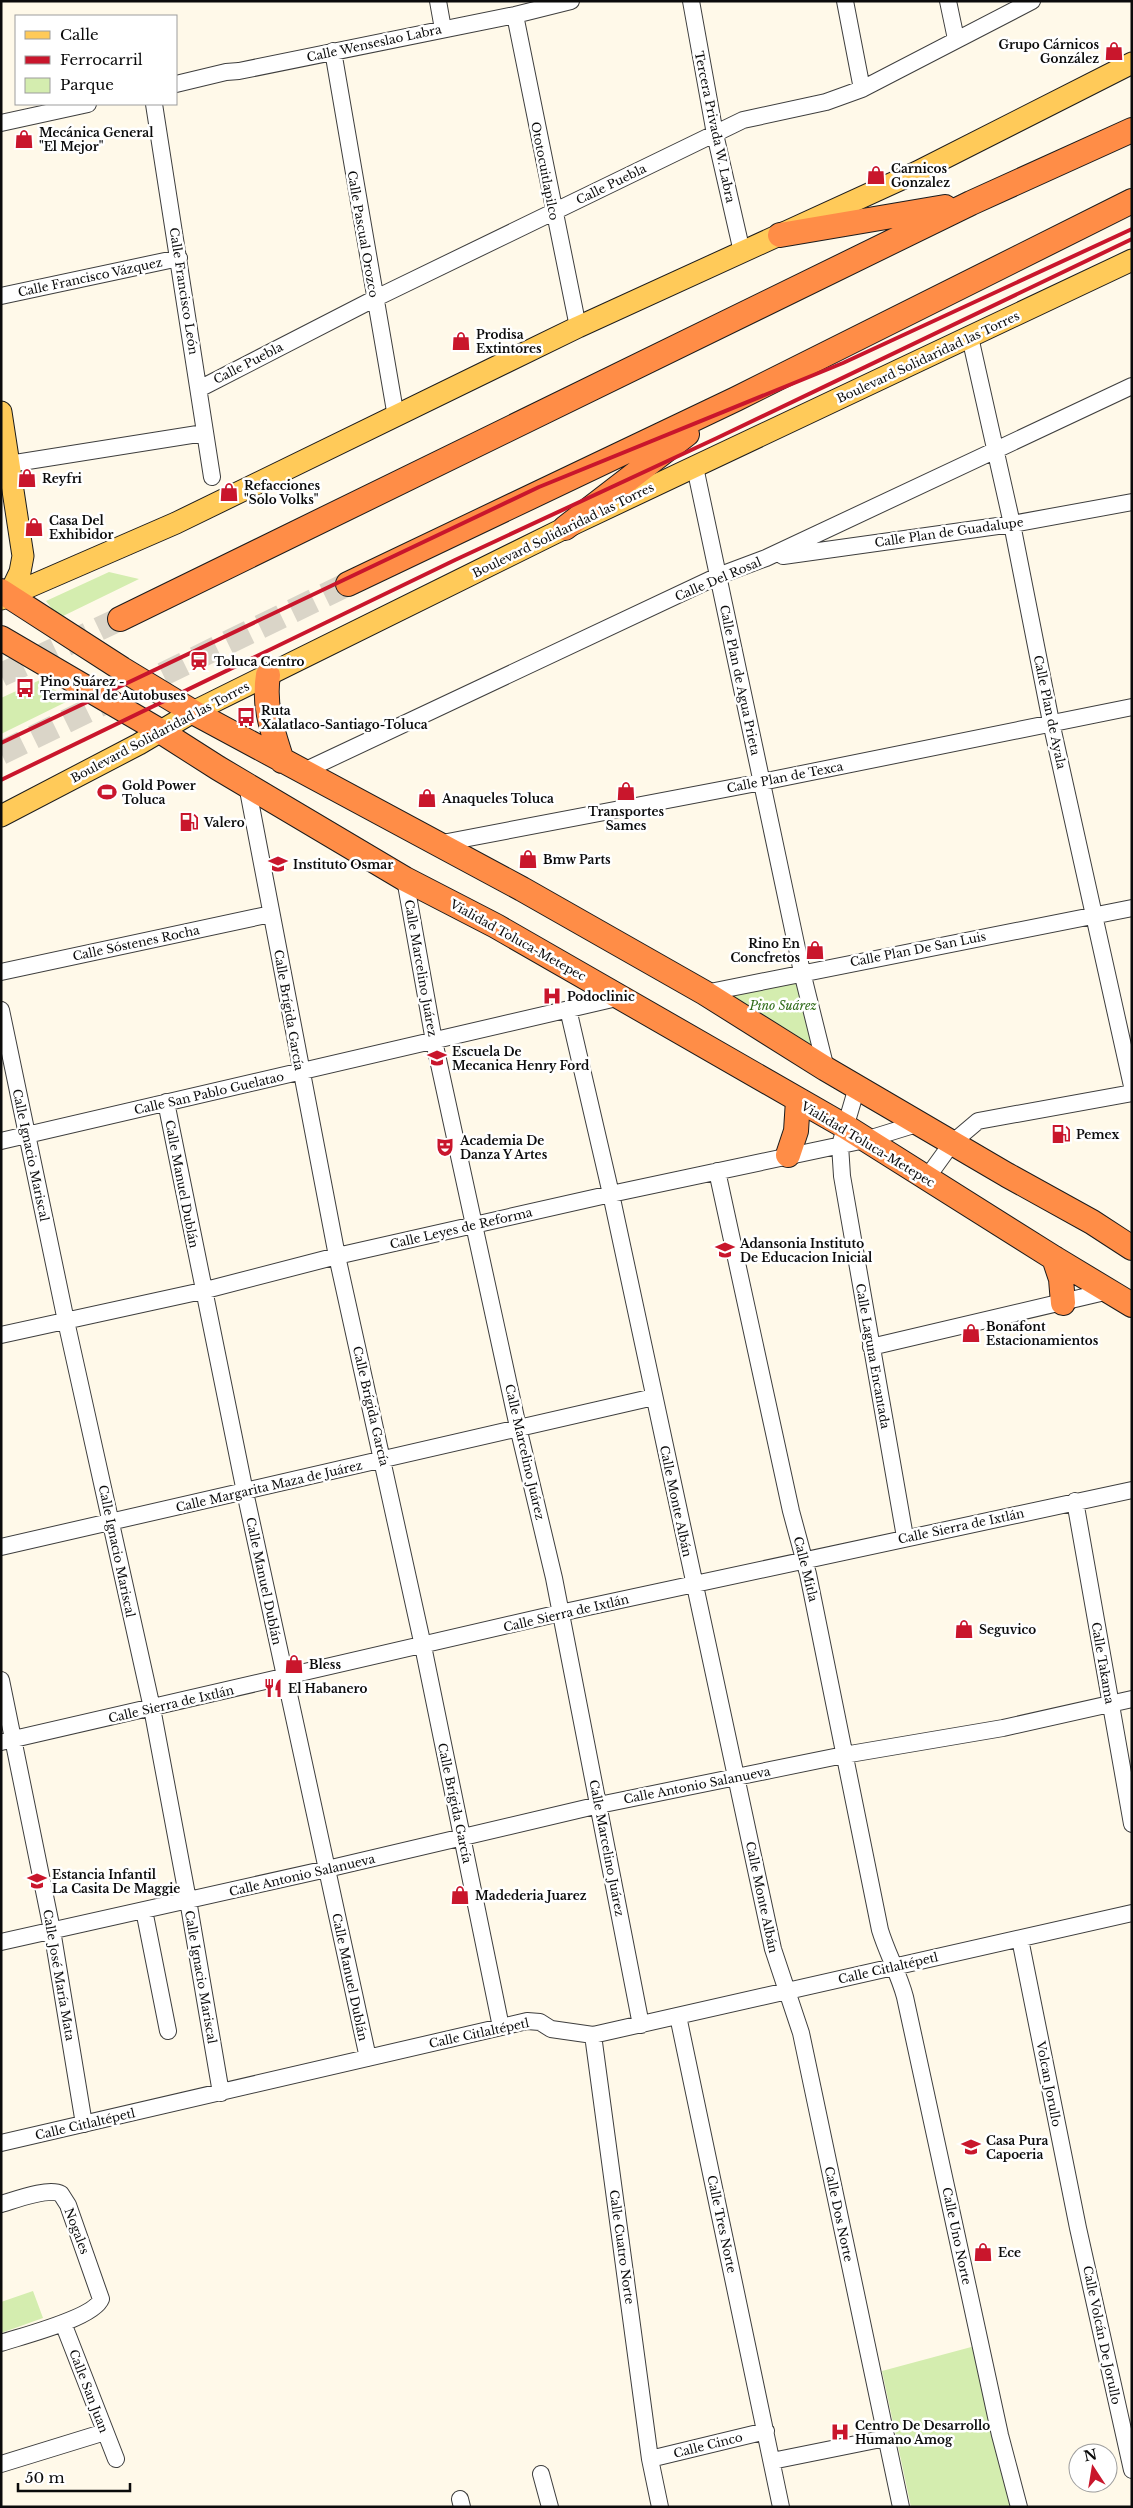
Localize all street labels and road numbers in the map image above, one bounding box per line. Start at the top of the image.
street label: Calle Wenseslao Labra [305,21,443,65]
street label: Tercera Privada W. Labra [692,50,738,205]
street label: Ototocuitlapilco [528,120,562,222]
street label: Calle Puebla [574,160,649,207]
street label: Calle Pascual Orozco [344,169,382,299]
street label: Calle Francisco León [167,226,201,356]
street label: Calle Francisco Vázquez [16,254,164,300]
street label: Boulevard Solidaridad las Torres [834,308,1022,406]
street label: Calle Puebla [211,339,286,387]
street label: Boulevard Solidaridad las Torres [470,479,656,581]
street label: Calle Plan de Guadalupe [874,514,1025,550]
street label: Calle Del Rosal [673,554,764,604]
street label: Calle Plan de Agua Prieta [717,603,763,757]
street label: Calle Plan de Ayala [1031,654,1069,771]
street label: Boulevard Solidaridad las Torres [68,678,252,786]
street label: Calle Plan de Texca [726,758,845,796]
street label: Vialidad Toluca-Metepec [447,896,589,984]
street label: Calle Marcelino Juárez [402,898,440,1038]
street label: Calle Sóstenes Rocha [71,922,201,964]
street label: Calle Plan De San Luis [849,928,987,970]
street label: Calle Brígida García [271,948,307,1072]
street label: Calle San Pablo Guelatao [133,1068,285,1118]
street label: Calle Ignacio Mariscal [10,1087,52,1223]
street label: Vialidad Toluca-Metepec [798,1098,938,1190]
street label: Calle Manuel Dublán [162,1119,202,1249]
street label: Calle Leyes de Reforma [388,1204,534,1252]
street label: Calle Laguna Encantada [853,1282,893,1430]
street label: Calle Brígida García [350,1345,392,1468]
street label: Calle Marcelino Juárez [502,1383,548,1522]
street label: Calle Monte Albán [657,1444,695,1558]
street label: Calle Margarita Maza de Juárez [174,1457,364,1515]
street label: Calle Ignacio Mariscal [96,1483,138,1619]
street label: Calle Sierra de Ixtlán [897,1505,1025,1547]
street label: Calle Manuel Dublán [243,1516,285,1646]
street label: Calle Mitla [791,1535,821,1603]
street label: Calle Sierra de Ixtlán [502,1591,630,1635]
street label: Calle Takama [1088,1621,1118,1705]
street label: Calle Sierra de Ixtlán [107,1682,235,1726]
street label: Calle Brígida García [435,1741,475,1865]
street label: Calle Antonio Salanueva [622,1763,772,1807]
street label: Calle Marcelino Juárez [586,1778,628,1918]
street label: Calle Monte Albán [743,1840,781,1954]
street label: Calle Antonio Salanueva [228,1851,377,1899]
street label: Calle José María Mata [40,1908,78,2042]
street label: Calle Ignacio Mariscal [182,1909,220,2045]
street label: Calle Manuel Dublán [329,1912,371,2042]
street label: Calle Citlaltépetl [837,1949,939,1987]
street label: Calle Citlaltépetl [428,2015,531,2051]
street label: Volcan Jorullo [1033,2039,1065,2128]
street label: Calle Citlaltépetl [34,2105,136,2143]
street label: Calle Dos Norte [822,2165,856,2263]
street label: Calle Tres Norte [704,2174,740,2274]
street label: Calle Uno Norte [939,2186,975,2286]
street label: Calle Cuatro Norte [607,2189,637,2305]
street label: Nogales [61,2206,93,2256]
street label: Calle Volcán De Jorullo [1080,2264,1124,2406]
street label: Calle San Juan [66,2347,112,2435]
street label: Calle Cinco [672,2429,744,2461]

